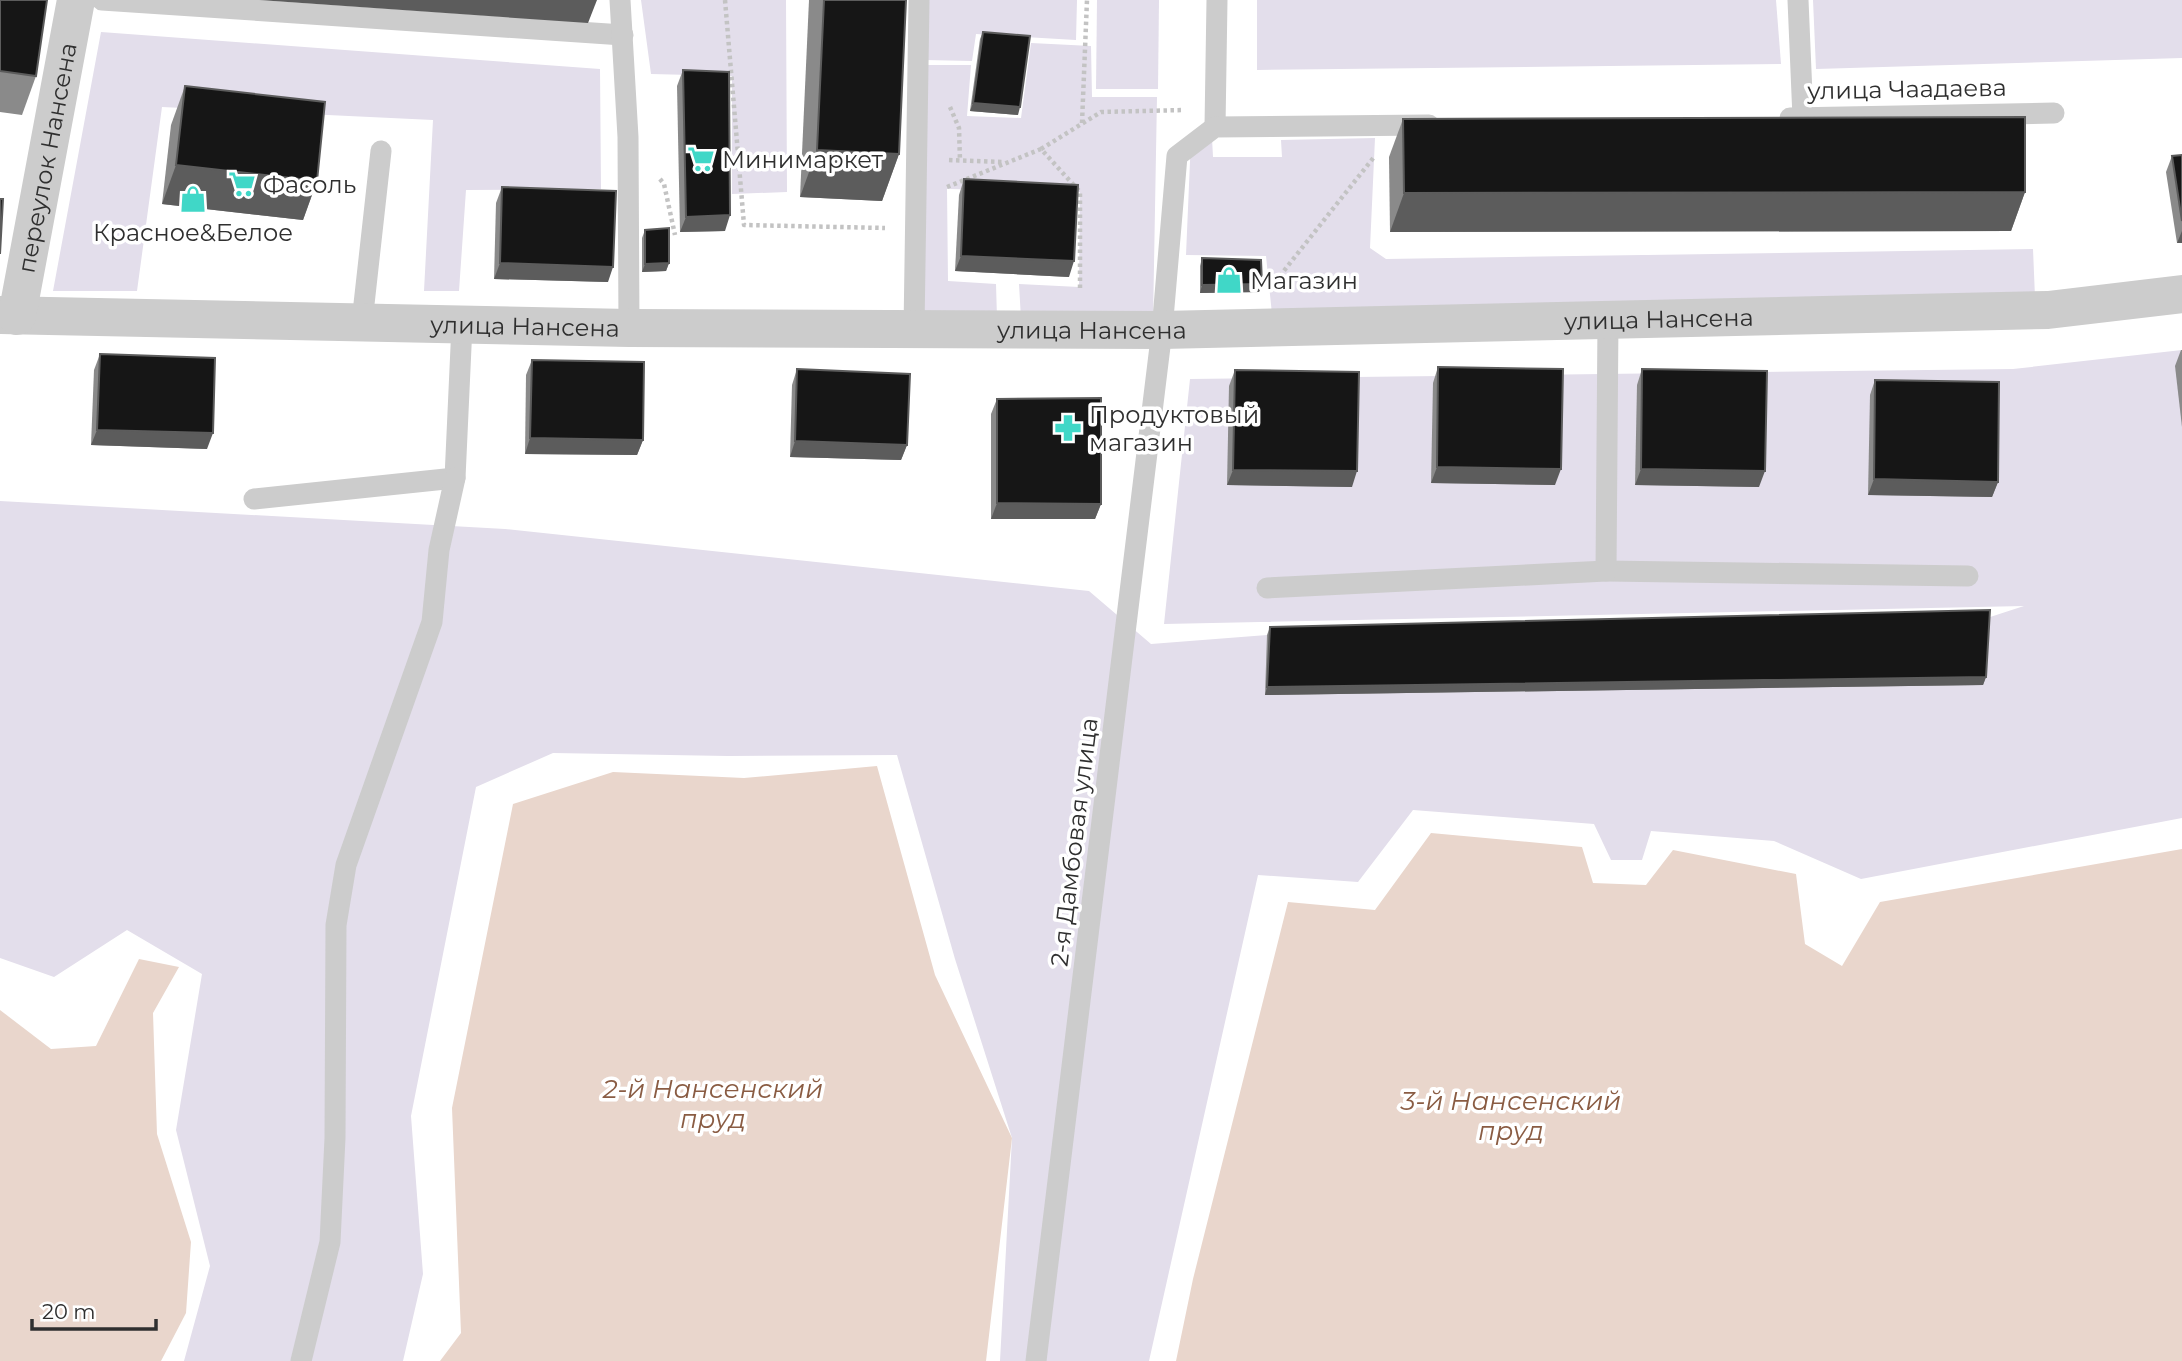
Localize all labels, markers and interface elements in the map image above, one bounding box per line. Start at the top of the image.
street label: переулок Нансена [11,40,82,275]
street label: улица Чаадаева [1806,73,2007,105]
supermarket icon: Минимаркет [686,144,716,174]
place label: Минимаркет [722,145,884,174]
supermarket icon: Фасоль [227,169,257,199]
place label: Фасоль [263,170,356,199]
shop icon: Красное&Белое [178,184,208,214]
place label: Красное&Белое [93,218,293,247]
shop icon: Магазин [1214,265,1244,295]
place label: Магазин [1250,266,1358,295]
street label: улица Нансена [1563,302,1754,335]
street label: улица Нансена [429,309,620,342]
street label: улица Нансена [996,315,1187,345]
place label: Продуктовый магазин [1089,400,1259,457]
pharmacy icon: Продуктовый магазин [1053,413,1083,443]
street label: 2-я Дамбовая улица [1044,716,1104,968]
water label: 2-й Нансенский пруд [602,1073,823,1135]
water label: 3-й Нансенский пруд [1400,1085,1621,1147]
scale bar [32,1288,156,1332]
text: 20 m [42,1299,96,1324]

